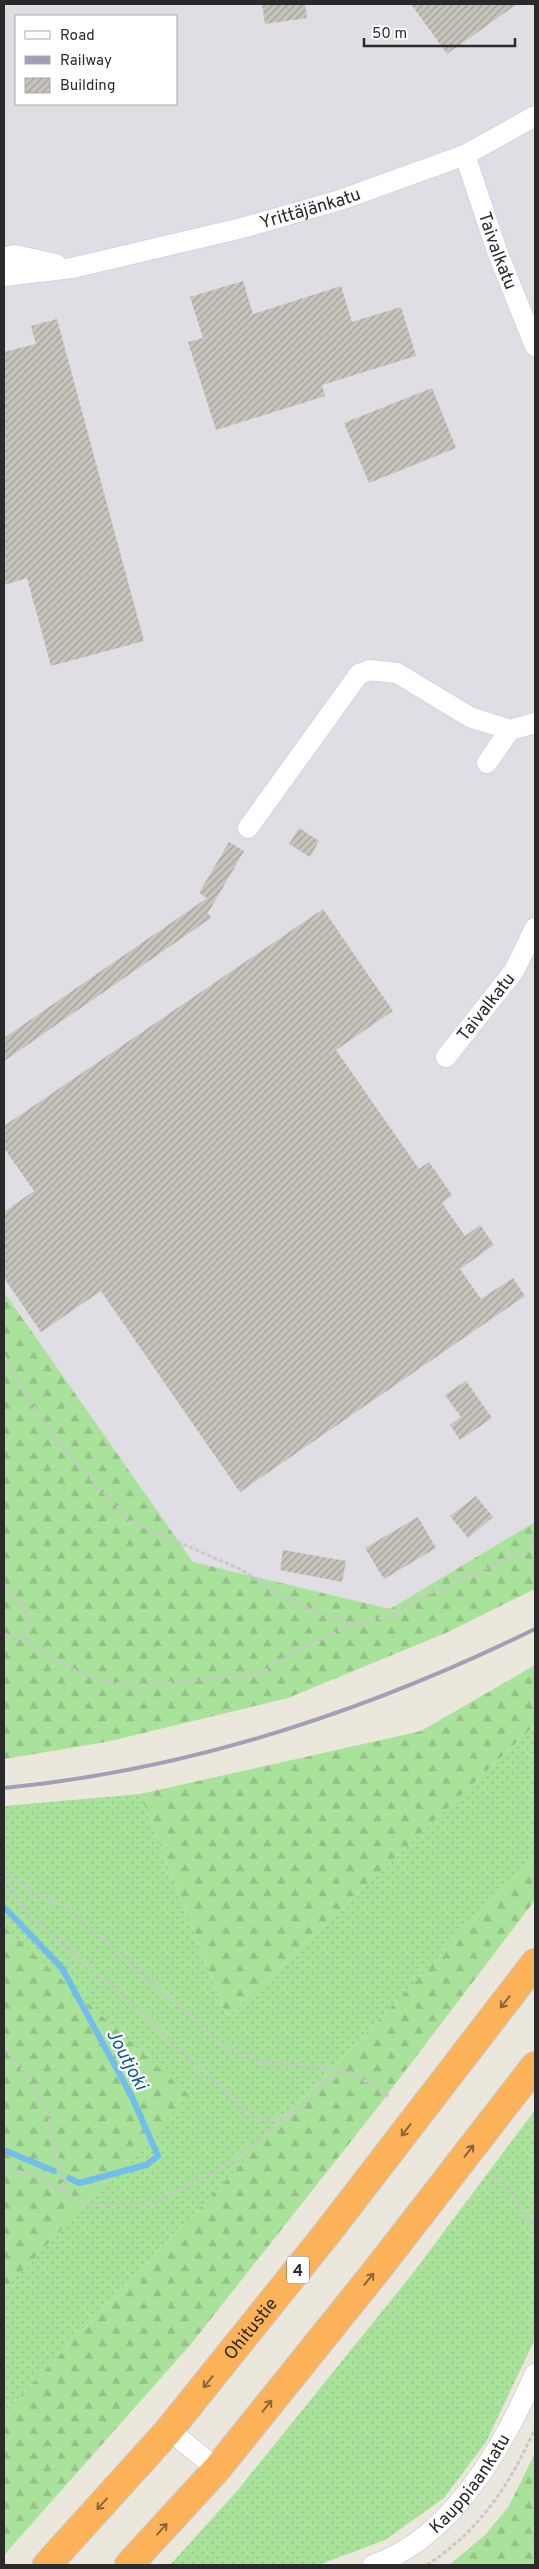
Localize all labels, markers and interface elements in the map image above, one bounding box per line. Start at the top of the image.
legend [15,15,178,105]
scale bar [364,15,515,47]
text: 50 m [372,25,407,44]
text: Road [60,27,95,46]
text: Railway [60,52,112,71]
text: Building [60,77,115,96]
street label: Yrittäjänkatu [257,183,364,235]
street label: Taivalkatu [472,209,521,293]
street label: Taivalkatu [453,969,521,1047]
one-way arrow [500,1995,511,2008]
water label: Joutjoki [100,2025,153,2096]
one-way arrow [401,2124,412,2137]
one-way arrow [464,2144,474,2158]
road number: 4 [287,2256,309,2284]
one-way arrow [364,2273,375,2286]
street label: Ohitustie [220,2294,284,2365]
one-way arrow [203,2375,214,2388]
one-way arrow [262,2400,273,2413]
street label: Kauppiaankatu [425,2430,516,2540]
one-way arrow [96,2498,108,2511]
one-way arrow [156,2523,168,2536]

